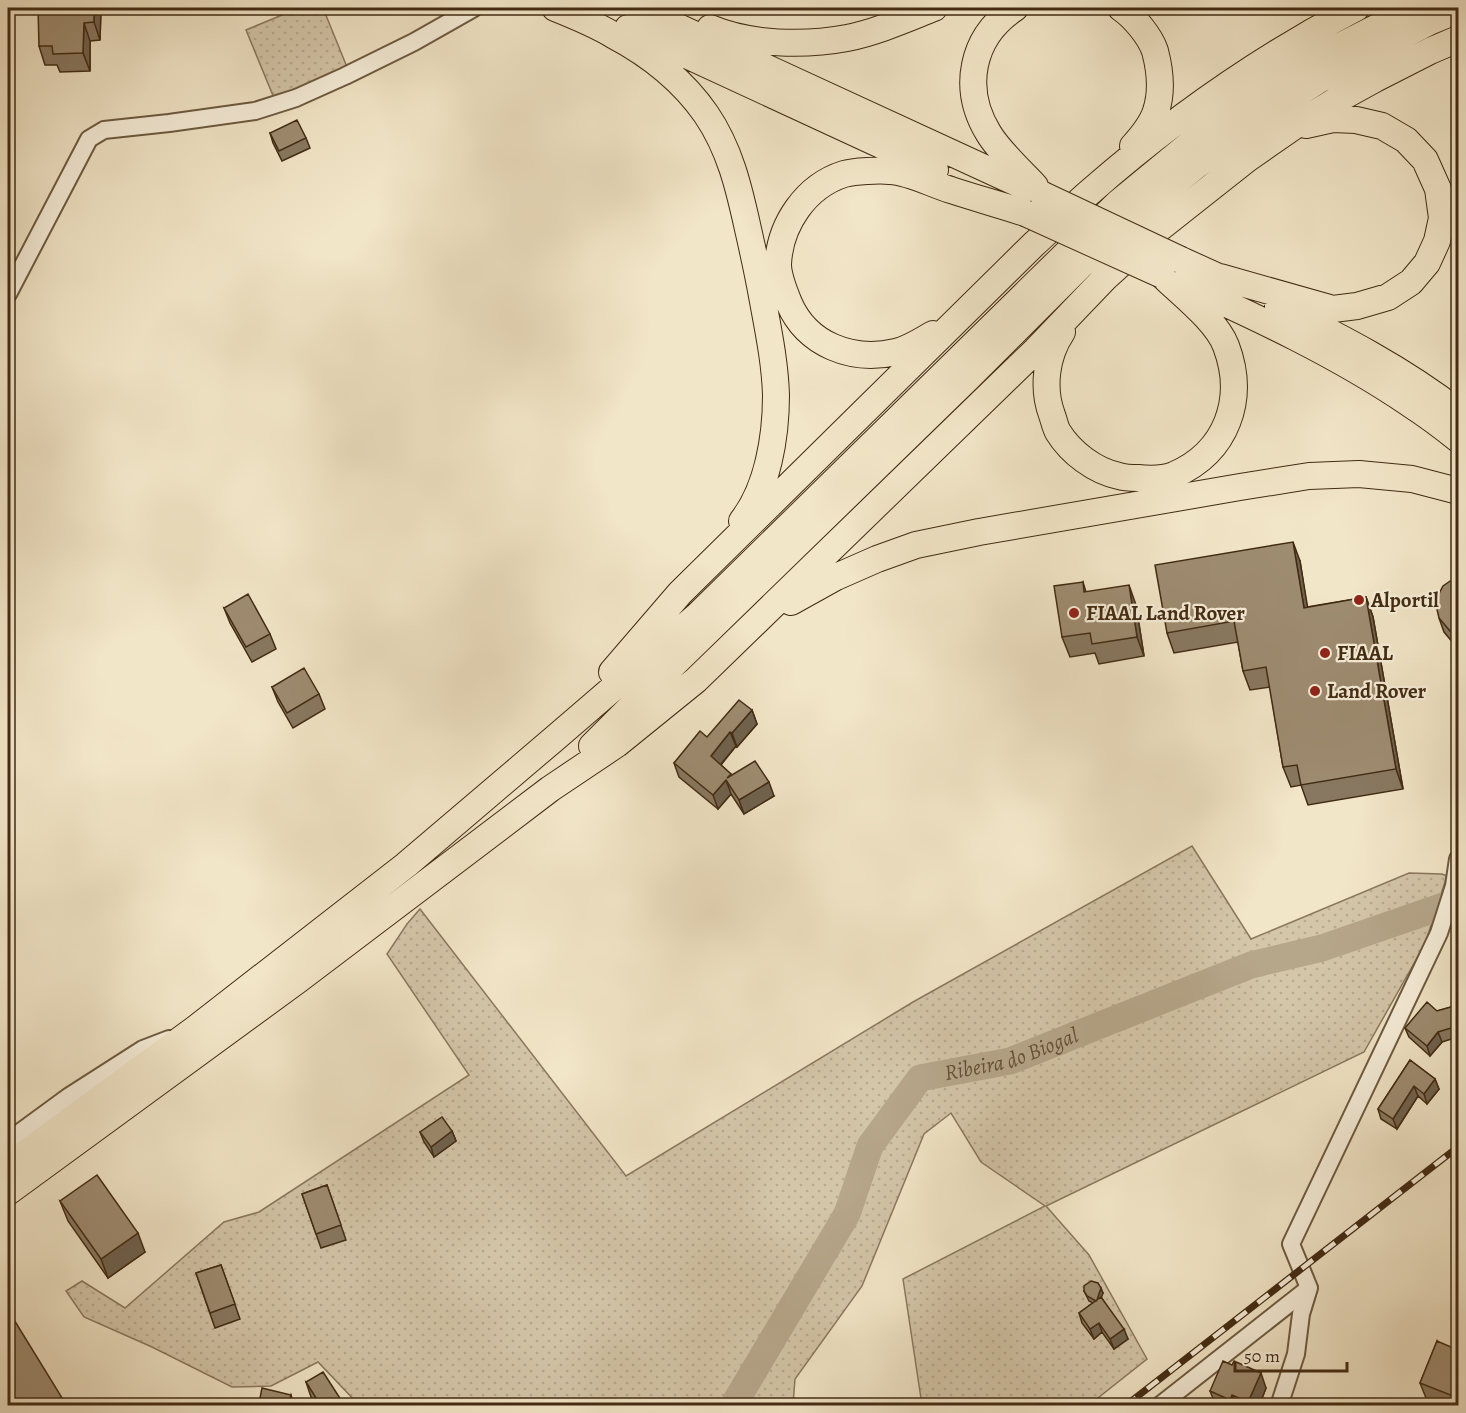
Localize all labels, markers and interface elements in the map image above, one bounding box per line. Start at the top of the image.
place label: Alportil [1370,586,1439,614]
marker: Alportil [1352,593,1366,607]
place label: FIAAL Land Rover [1086,599,1245,627]
marker: FIAAL Land Rover [1067,606,1081,620]
place label: FIAAL [1337,639,1394,667]
marker: FIAAL [1318,646,1332,660]
place label: Land Rover [1327,677,1427,705]
marker: Land Rover [1308,684,1322,698]
water label: Ribeira do Biogal [942,1020,1083,1088]
scale bar [1235,1335,1348,1373]
text: 50 m [1244,1344,1280,1368]

